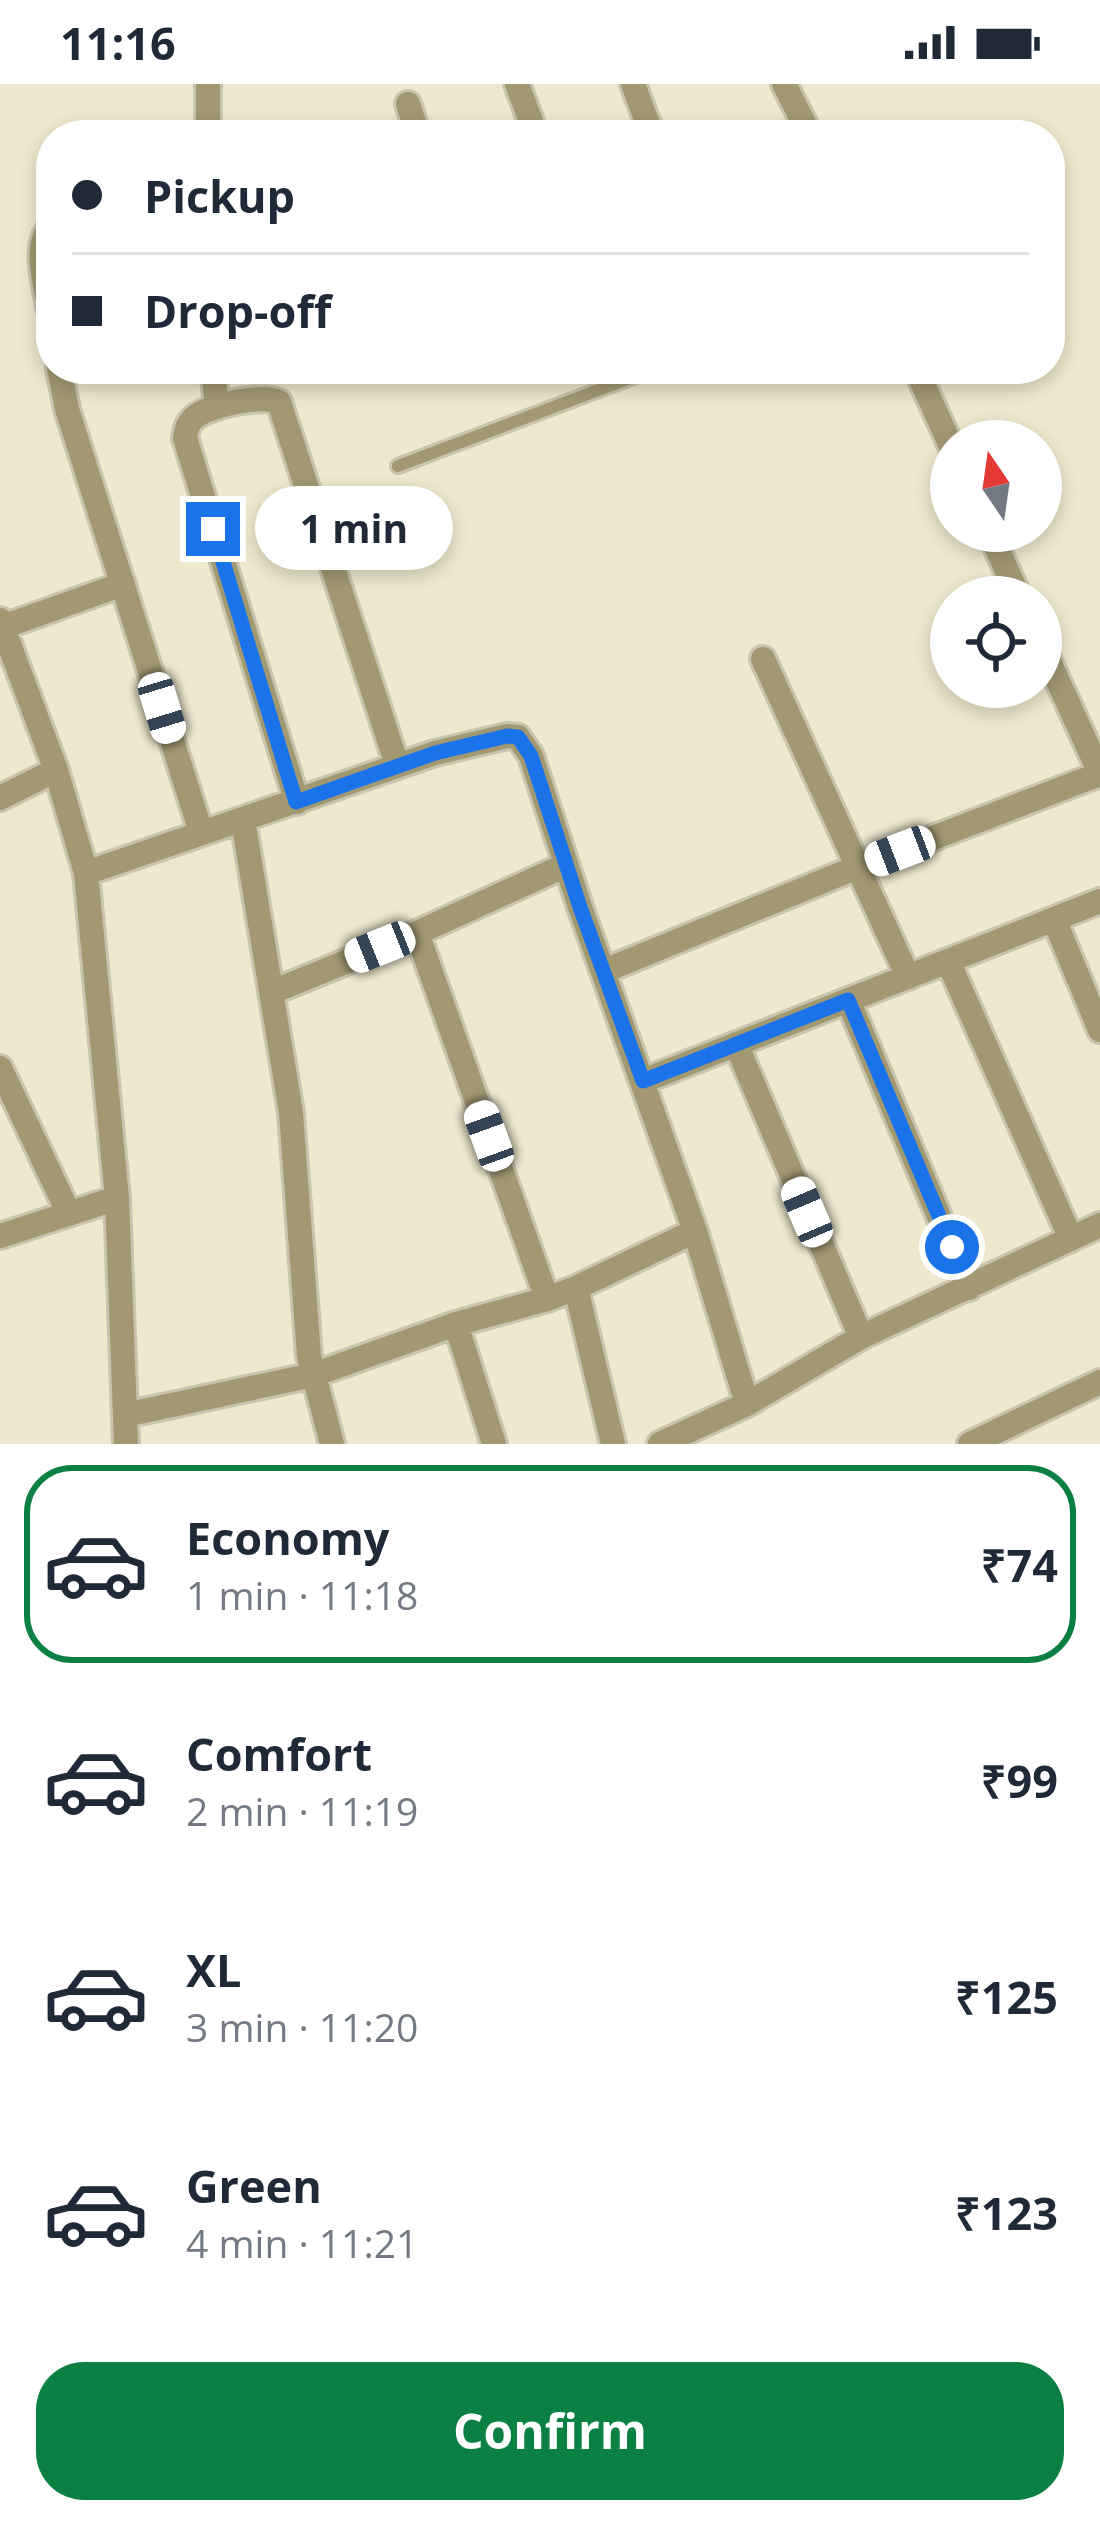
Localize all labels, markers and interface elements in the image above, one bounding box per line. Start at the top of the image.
text: 11:16 [60,12,176,73]
text: Pickup [144,165,295,226]
text: Drop-off [144,280,331,341]
north arrow [930,420,1062,552]
map controls [930,420,1062,708]
callout: 1 min [255,487,453,571]
text: 1 min [300,501,408,554]
route end [186,502,240,556]
button: locate [930,576,1062,708]
car [134,668,190,748]
car [860,821,940,881]
car [340,917,420,977]
car [460,1096,518,1176]
car [776,1172,838,1252]
route start [925,1220,979,1274]
text: Economy [186,1507,389,1568]
icon: car [42,1510,150,1618]
text: ₹74 [981,1534,1058,1595]
text: 1 min · 11:18 [186,1568,418,1621]
text: Comfort [186,1723,372,1784]
icon: car [42,1726,150,1834]
text: ₹99 [981,1750,1058,1811]
text: 2 min · 11:19 [186,1784,418,1837]
text: XL [186,1939,241,2000]
icon: car [42,1942,150,2050]
text: ₹125 [955,1966,1058,2027]
text: 3 min · 11:20 [186,2000,418,2053]
text: Green [186,2155,322,2216]
icon: car [42,2158,150,2266]
text: ₹123 [955,2182,1058,2243]
text: 4 min · 11:21 [186,2216,418,2269]
button: Confirm [36,2362,1064,2500]

